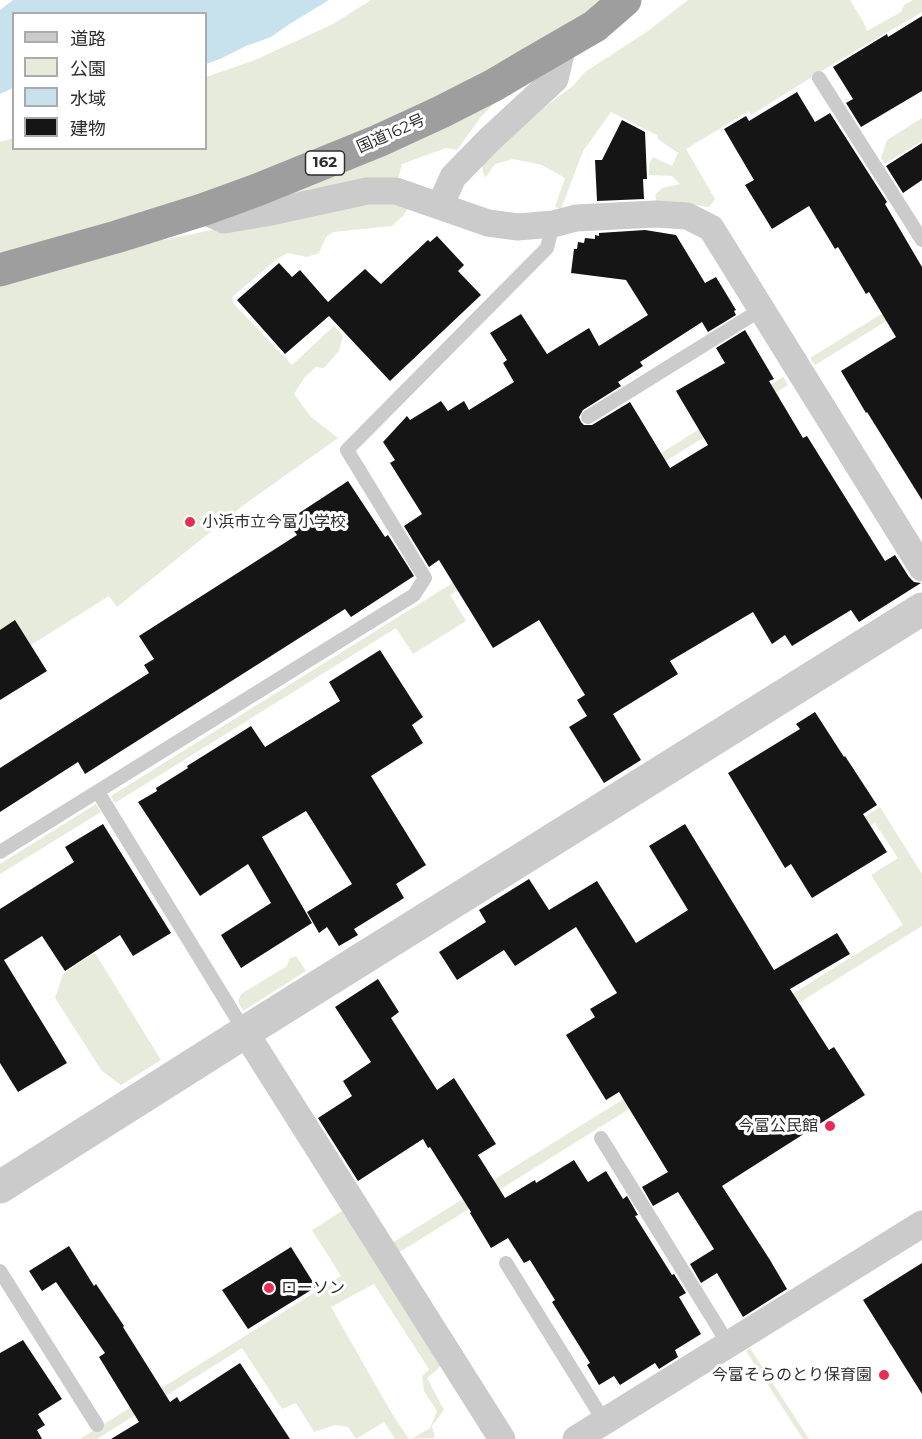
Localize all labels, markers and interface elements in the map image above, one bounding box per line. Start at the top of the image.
legend [12,12,207,150]
text: 道路 [70,28,106,50]
text: 公園 [70,58,106,80]
text: 水域 [70,88,106,110]
street label: 国道162号 [354,110,428,158]
text: 建物 [70,118,106,140]
road number: 162 [306,151,344,175]
place label: 小浜市立今富小学校 [202,512,346,532]
marker: 小浜市立今富小学校 [183,515,197,529]
place label: 今富公民館 [738,1116,818,1136]
marker: 今富公民館 [823,1119,837,1133]
place label: ローソン [281,1278,345,1298]
marker: ローソン [262,1281,276,1295]
place label: 今富そらのとり保育園 [712,1365,872,1385]
marker: 今富そらのとり保育園 [877,1368,891,1382]

